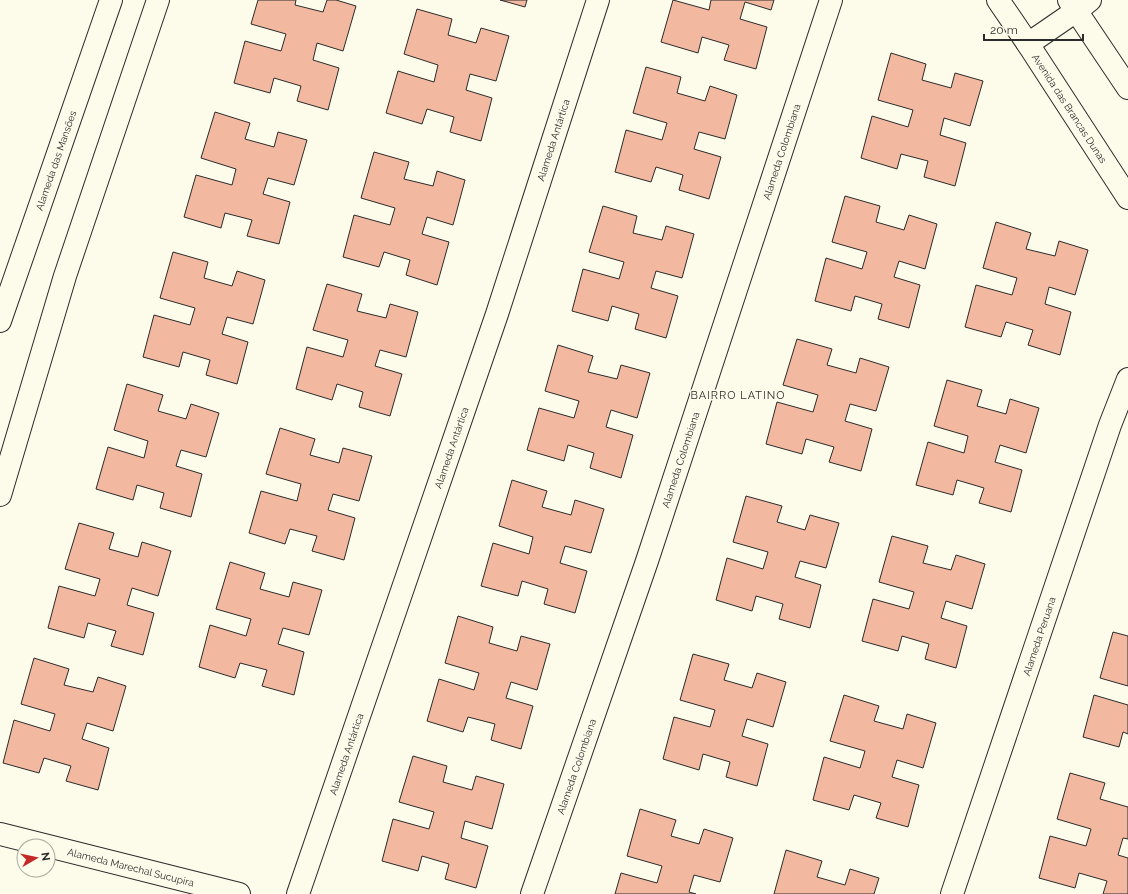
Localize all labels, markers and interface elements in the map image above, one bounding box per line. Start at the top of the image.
scale bar [984,16,1083,42]
text: 20 m [990,23,1018,37]
street label: Avenida das Brancas Dunas [1030,52,1109,165]
street label: Alameda Antártica [535,98,571,182]
street label: Alameda Colombiana [760,102,802,201]
street label: Alameda das Mansões [33,109,78,212]
district label: BAIRRO LATINO [690,389,786,402]
street label: Alameda Antártica [432,405,470,490]
street label: Alameda Colombiana [659,410,701,509]
street label: Alameda Peruana [1020,595,1057,677]
street label: Alameda Antártica [327,712,365,796]
street label: Alameda Colombiana [555,717,598,816]
north arrow [16,838,56,878]
street label: Alameda Marechal Sucupira [66,846,195,888]
text: N [38,851,52,862]

